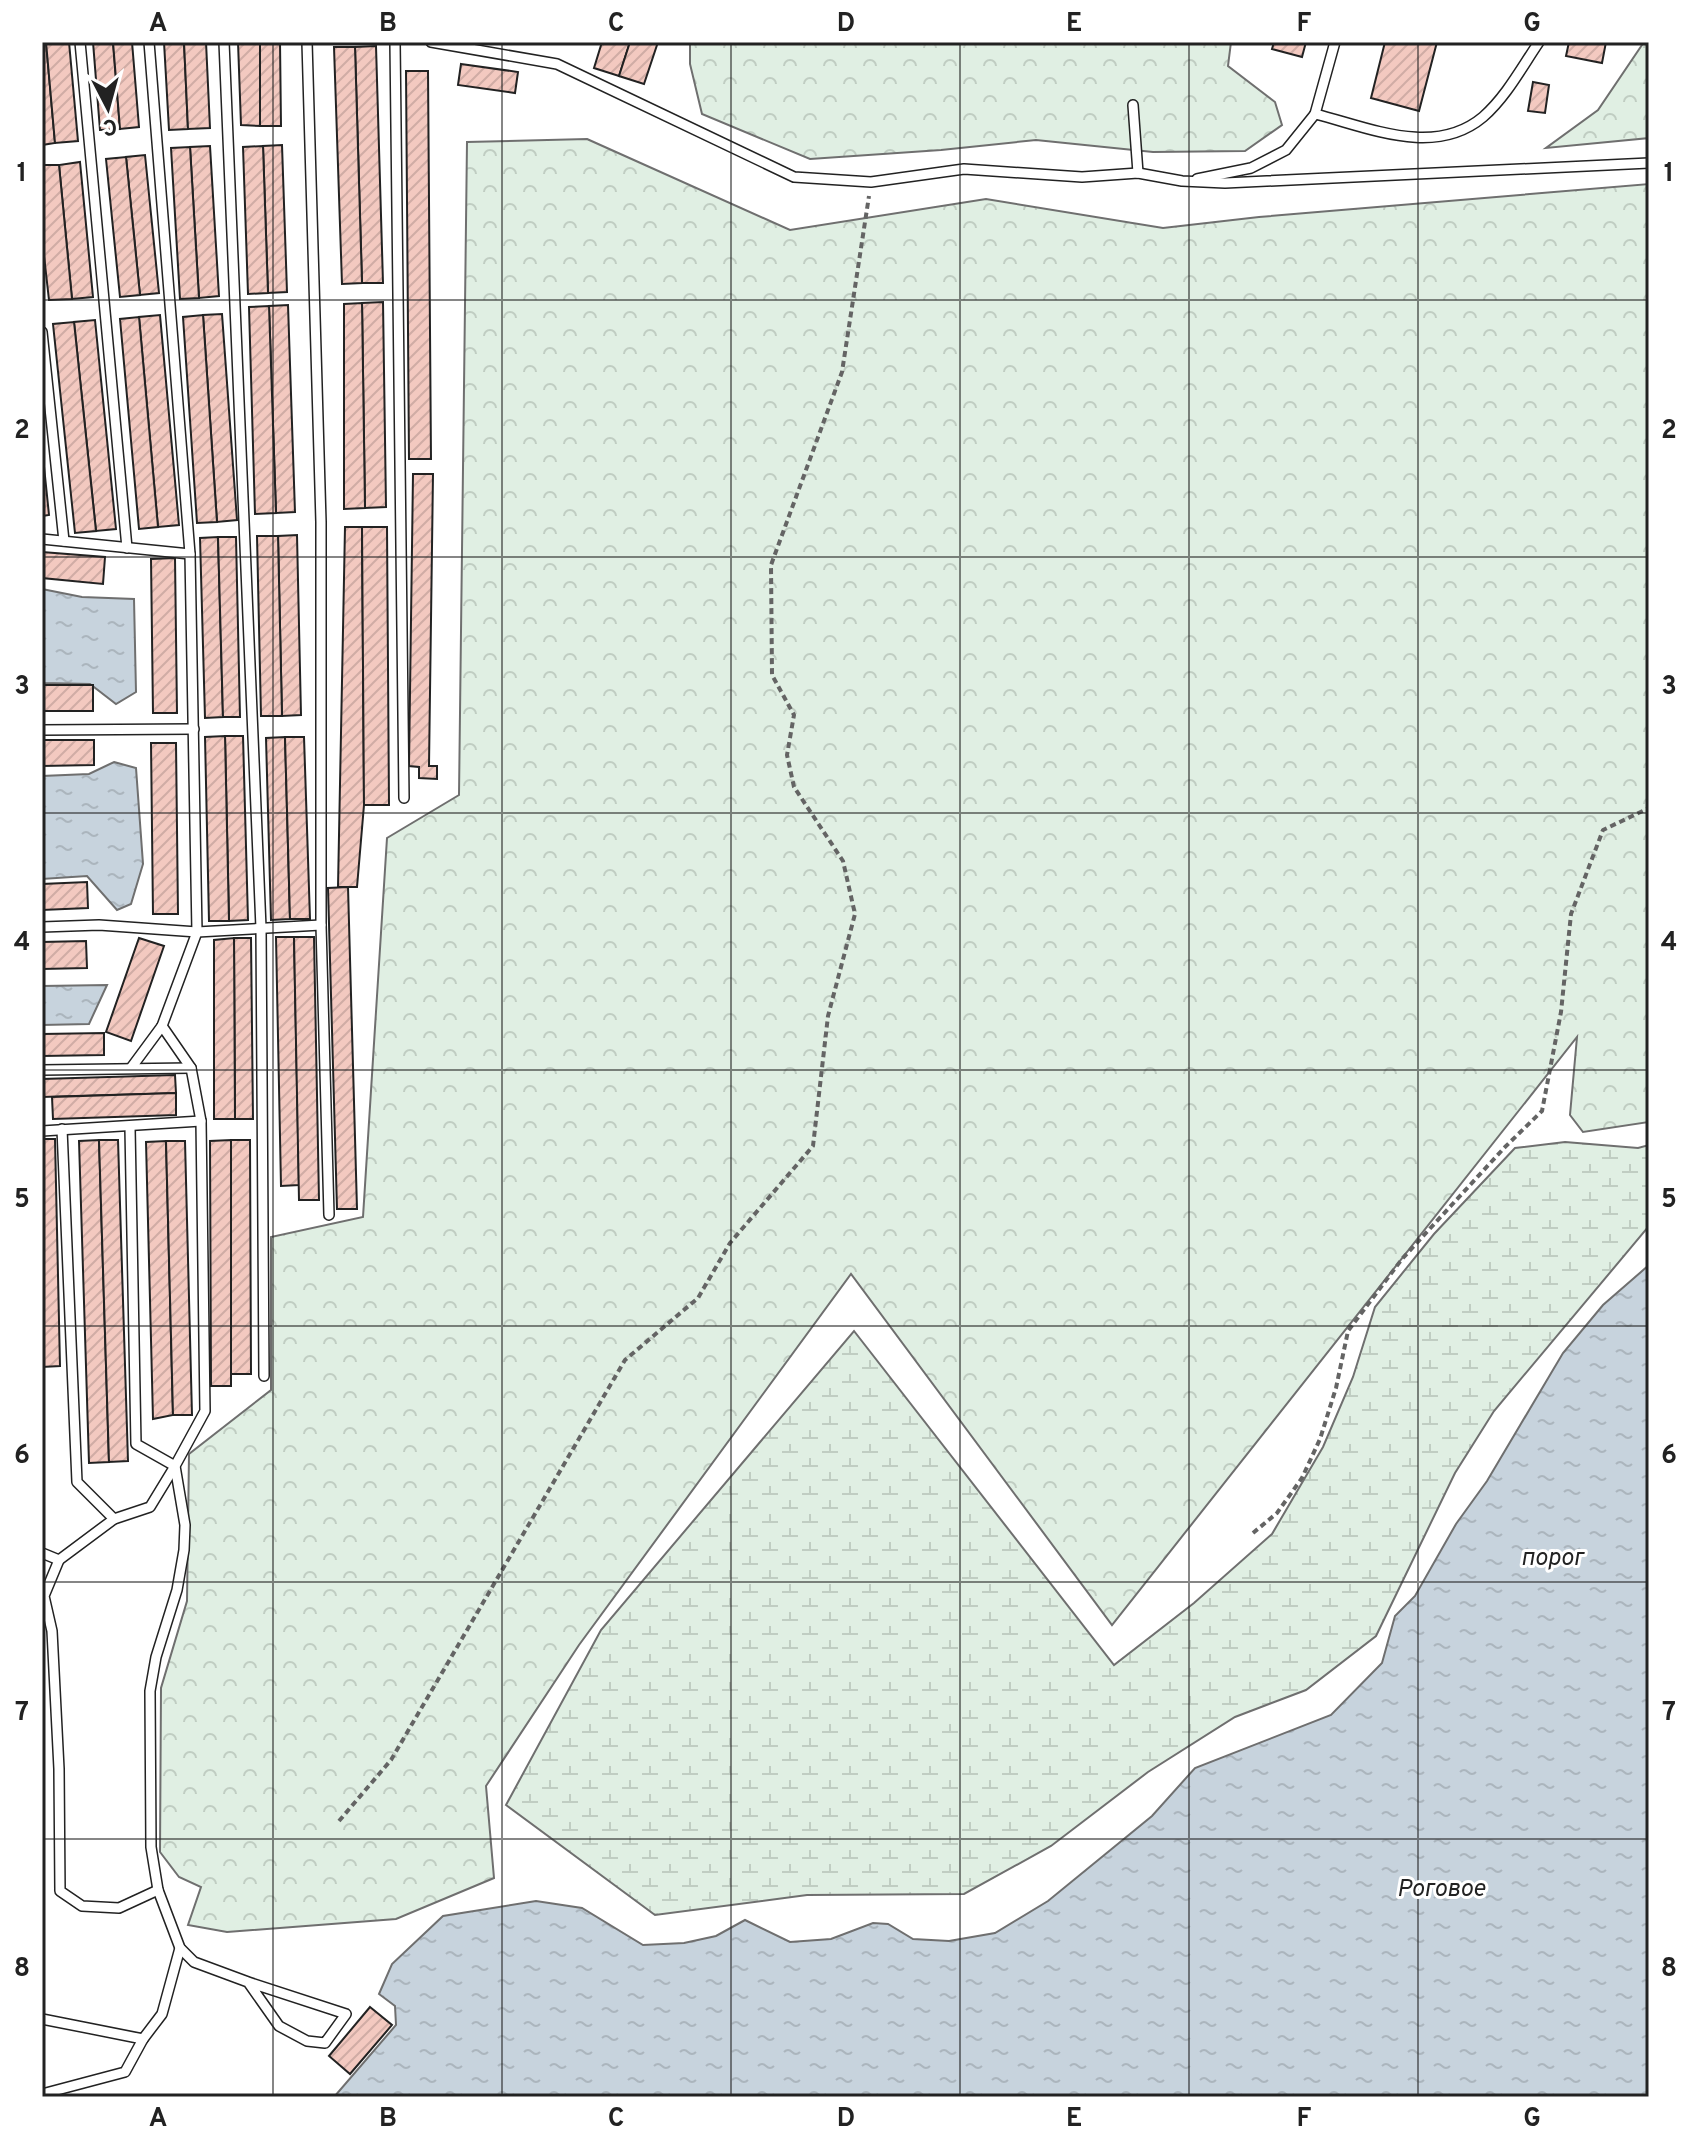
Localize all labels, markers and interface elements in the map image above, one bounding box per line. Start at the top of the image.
text: A [149,8,167,41]
text: B [379,8,397,41]
text: C [608,8,624,41]
text: D [837,8,855,41]
text: E [1066,8,1082,41]
text: F [1297,8,1312,41]
text: G [1523,8,1541,41]
north arrow [68,68,148,148]
text: С [101,111,118,140]
text: 1 [17,158,27,191]
text: 1 [1664,158,1674,191]
text: 2 [14,415,30,448]
text: 2 [1661,415,1677,448]
text: 3 [14,671,30,704]
text: 3 [1661,671,1677,704]
text: 4 [14,927,30,960]
text: 4 [1661,927,1677,960]
text: 5 [14,1184,30,1217]
text: 5 [1661,1184,1677,1217]
text: 6 [14,1440,30,1473]
text: 6 [1661,1440,1677,1473]
water label: порог [1521,1544,1585,1574]
text: 7 [15,1697,29,1730]
text: 7 [1662,1697,1676,1730]
water label: Роговое [1397,1875,1486,1905]
text: 8 [14,1953,30,1986]
text: 8 [1661,1953,1677,1986]
text: A [149,2103,167,2136]
text: B [379,2103,397,2136]
text: C [608,2103,624,2136]
text: D [837,2103,855,2136]
text: E [1066,2103,1082,2136]
text: F [1297,2103,1312,2136]
text: G [1523,2103,1541,2136]

